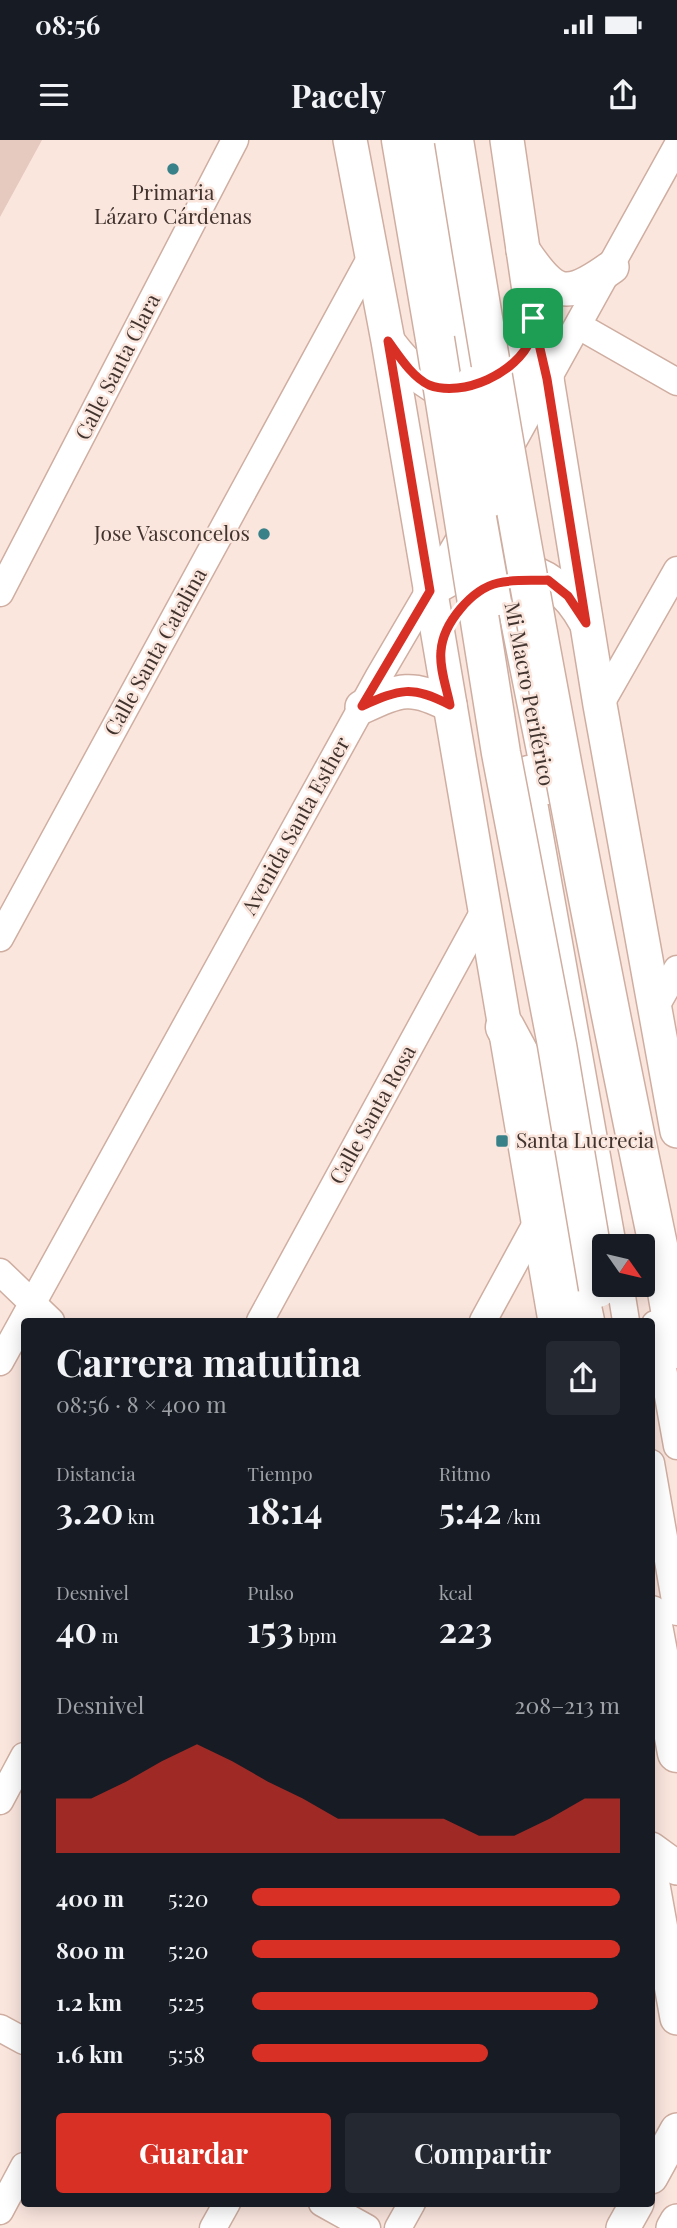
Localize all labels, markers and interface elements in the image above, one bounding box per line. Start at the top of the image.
text: 08:56 [35,7,100,42]
text: Pacely [291,73,386,116]
icon: menu [35,76,73,114]
icon: share [604,76,642,114]
marker: Primaria Lázaro Cárdenas [165,161,181,177]
place label: Primaria Lázaro Cárdenas [94,177,252,229]
street label: Calle Santa Clara [67,288,165,444]
pin [503,288,563,348]
icon: arrive [514,299,552,337]
place label: Jose Vasconcelos [93,518,250,546]
marker: Jose Vasconcelos [256,526,272,542]
street label: Calle Santa Catalina [97,562,212,740]
street label: Mi Macro Periférico [499,599,563,788]
street label: Avenida Santa Esther [233,730,355,920]
street label: Calle Santa Rosa [321,1039,421,1188]
place label: Santa Lucrecia [516,1125,655,1153]
marker: Santa Lucrecia [494,1133,510,1149]
north arrow [592,1234,654,1297]
map controls [592,1234,655,1297]
text: Carrera matutina [56,1336,361,1387]
button: share [546,1341,620,1415]
text: 08:56 · 8 × 400 m [56,1388,227,1419]
text: Distancia [56,1460,136,1486]
text: Tiempo [247,1460,313,1486]
text: Ritmo [439,1460,491,1486]
text: 3.20 [56,1486,123,1533]
text: 18:14 [247,1486,322,1533]
text: 5:42 [439,1486,502,1533]
text: km [123,1503,155,1529]
text: /km [502,1503,541,1529]
text: Desnivel [56,1579,129,1605]
text: Pulso [247,1579,294,1605]
text: kcal [439,1579,473,1605]
text: 40 [56,1605,97,1652]
text: 153 [247,1605,293,1652]
text: 223 [439,1605,492,1652]
text: m [97,1622,119,1648]
text: bpm [293,1622,337,1648]
text: Desnivel [56,1689,144,1720]
text: 208–213 m [514,1689,620,1720]
text: 400 m [56,1882,124,1913]
text: 5:20 [168,1882,208,1913]
text: 800 m [56,1934,125,1965]
text: 5:20 [168,1934,208,1965]
text: 1.2 km [56,1986,122,2017]
text: 5:25 [168,1986,204,2017]
text: 1.6 km [56,2038,123,2069]
text: 5:58 [168,2038,205,2069]
button: Guardar [56,2113,331,2193]
button: Compartir [345,2113,620,2193]

